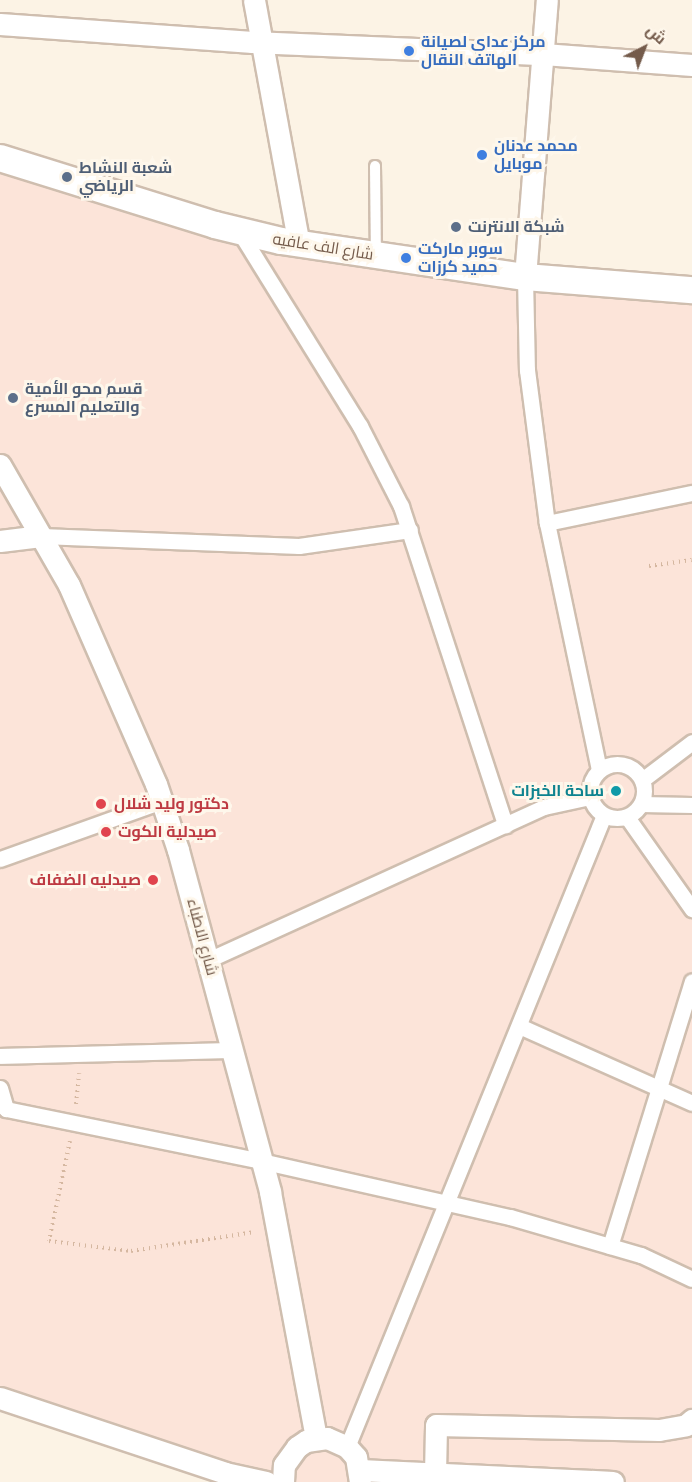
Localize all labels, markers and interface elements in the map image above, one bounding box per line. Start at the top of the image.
north arrow [614,18,674,78]
text: ش [642,20,670,48]
place label: مركز عداي لصيانة الهاتف النقال [421,32,545,70]
marker: مركز عداي لصيانة الهاتف النقال [402,44,416,58]
place label: محمد عدنان موبايل [494,136,578,174]
marker: محمد عدنان موبايل [475,148,489,162]
place label: شعبة النشاط الرياضي [79,158,172,196]
marker: شعبة النشاط الرياضي [60,170,74,184]
place label: شبكة الانترنت [468,217,565,237]
marker: شبكة الانترنت [449,220,463,234]
street label: شارع الف عافيه [271,230,375,264]
place label: سوبر ماركت حميد كرزات [418,239,503,277]
marker: سوبر ماركت حميد كرزات [399,251,413,265]
place label: قسم محو الأمية والتعليم المسرع [25,379,142,417]
marker: قسم محو الأمية والتعليم المسرع [6,391,20,405]
place label: ساحة الخبزات [511,781,604,801]
marker: ساحة الخبزات [609,784,623,798]
place label: دكتور وليد شلال [114,794,229,814]
marker: دكتور وليد شلال [92,795,110,813]
place label: صيدلية الكوت [118,822,217,842]
marker: صيدلية الكوت [99,825,113,839]
place label: صيدليه الضفاف [30,870,141,890]
marker: صيدليه الضفاف [146,873,160,887]
street label: شارع الاطباء [182,896,222,978]

